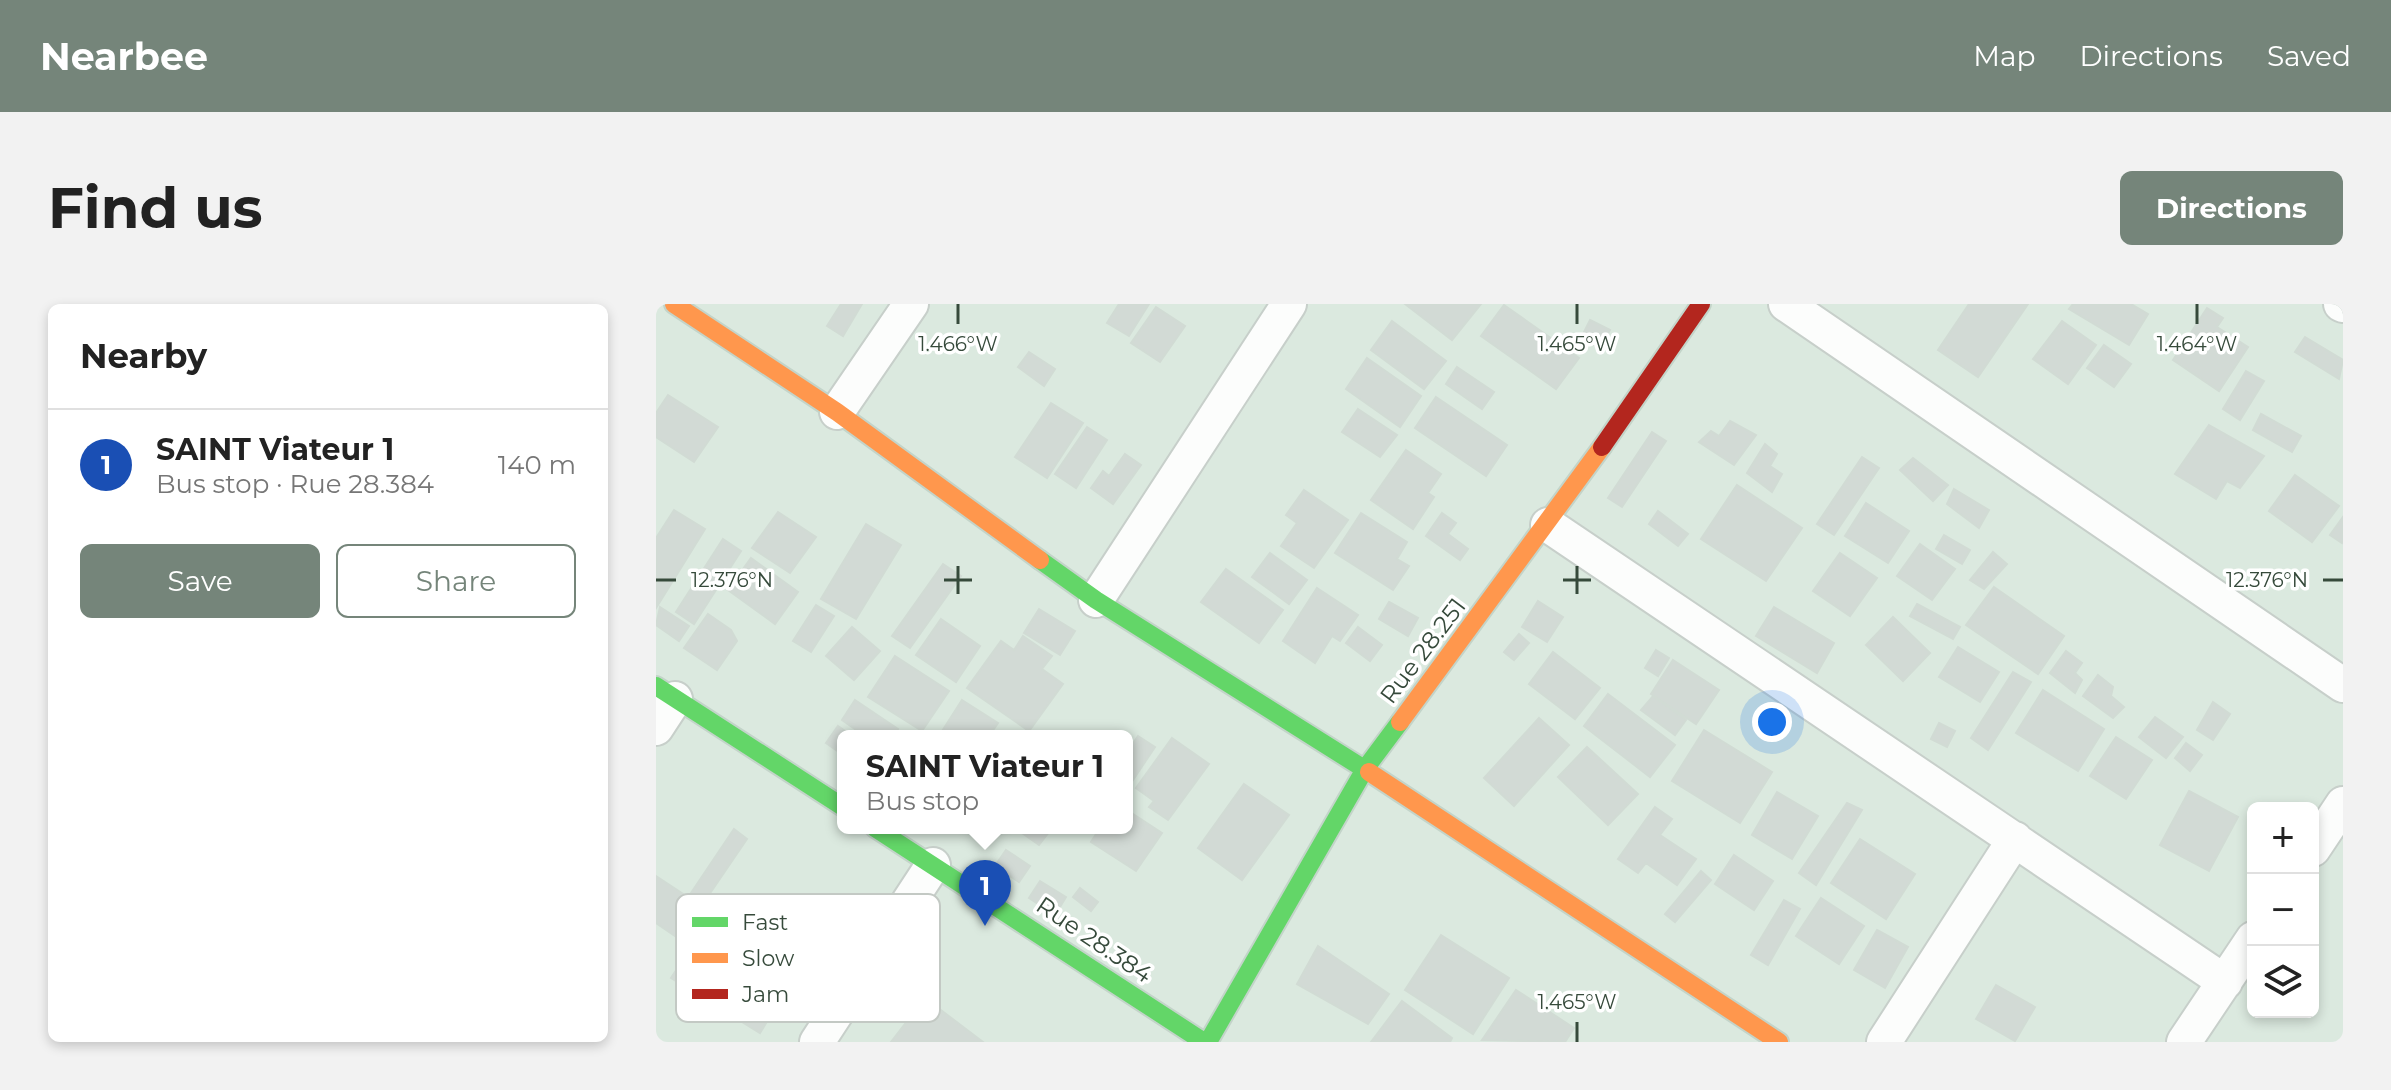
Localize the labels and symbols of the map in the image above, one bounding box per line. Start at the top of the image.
text: 1.466°W [918,332,998,356]
text: 1.465°W [1538,332,1616,356]
text: 1.464°W [2157,332,2237,356]
text: 12.376°N [691,568,773,592]
text: 12.376°N [2226,568,2308,592]
street label: Rue 28.251 [1374,592,1472,709]
your location [1752,702,1792,742]
pin: 1 [959,860,1011,926]
street label: Rue 28.384 [1031,890,1158,989]
legend [676,894,940,1022]
text: Fast [742,909,788,936]
text: Slow [742,945,795,972]
text: Jam [741,981,789,1008]
text: 1.465°W [1538,990,1616,1014]

